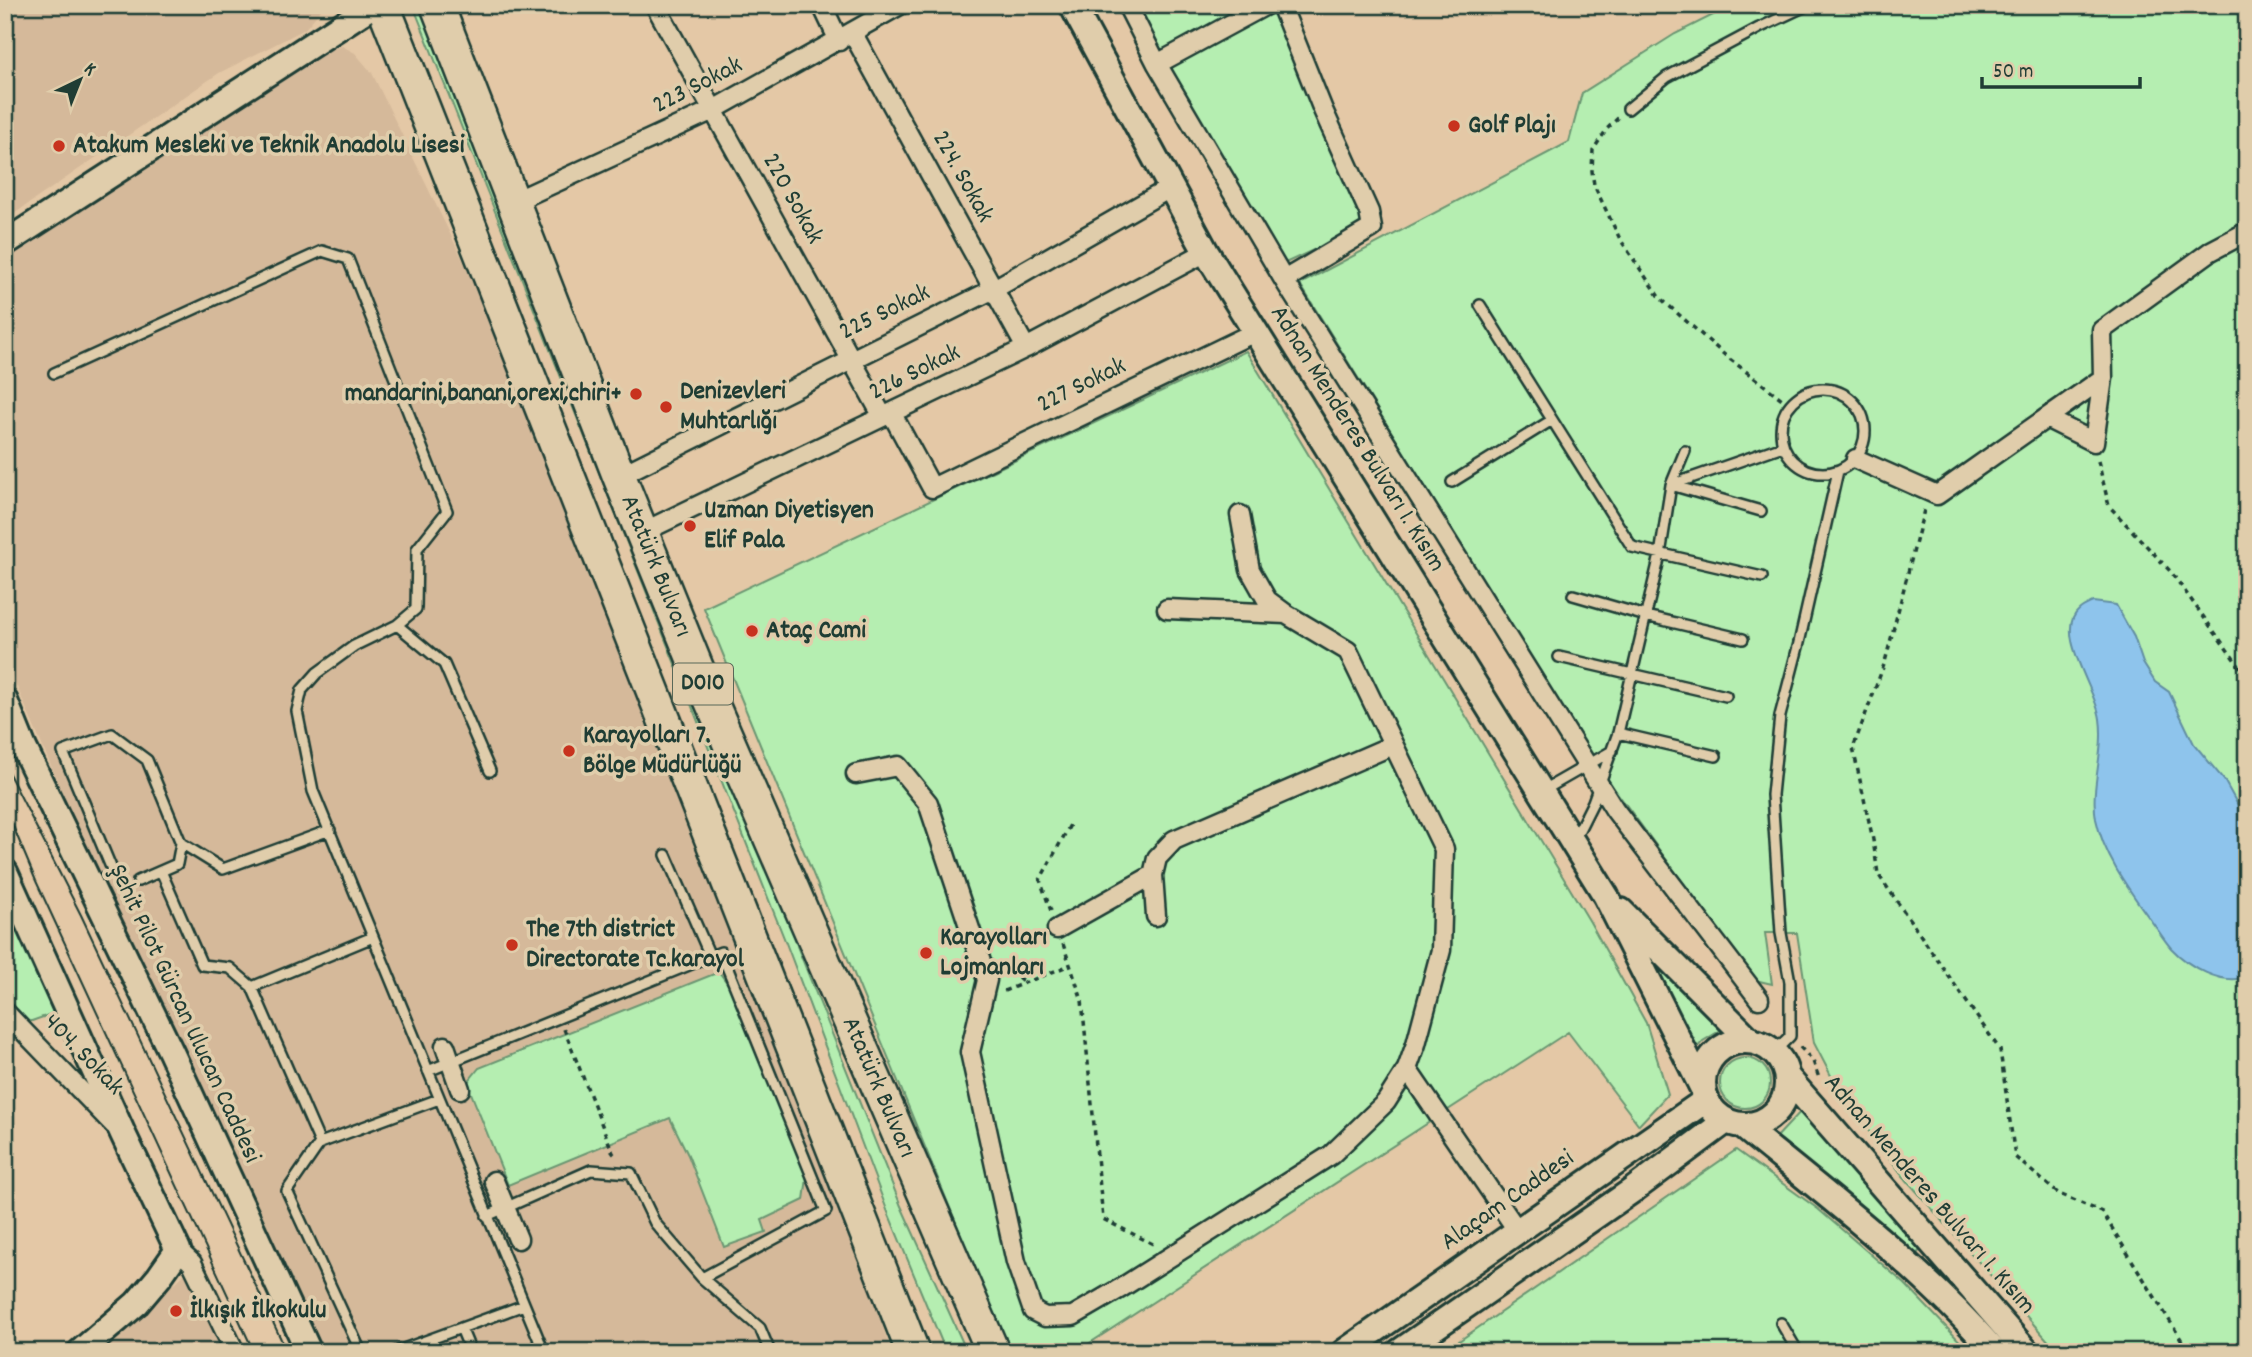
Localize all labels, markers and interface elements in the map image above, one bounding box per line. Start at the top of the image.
north arrow [46,46,116,116]
scale bar [1982,46,2140,90]
street label: 223 Sokak [646,48,750,124]
text: K [77,57,102,83]
text: 50 m [1993,58,2033,88]
place label: Golf Plajı [1468,108,1556,145]
marker: Golf Plajı [1446,118,1462,134]
street label: 224. Sokak [921,124,1003,230]
place label: Atakum Mesleki ve Teknik Anadolu Lisesi [73,128,465,165]
marker: Atakum Mesleki ve Teknik Anadolu Lisesi [51,138,67,154]
street label: 220 Sokak [752,147,832,251]
street label: 225 Sokak [833,275,937,351]
street label: Adnan Menderes Bulvarı 1. Kısım [1260,298,1454,580]
street label: 226 Sokak [863,335,967,411]
street label: 227 Sokak [1031,349,1133,423]
place label: Denizevleri Muhtarlığı [680,374,786,441]
place label: mandarini,banani,orexi,chiri+ [345,376,622,413]
marker: mandarini,banani,orexi,chiri+ [628,386,644,402]
marker: Denizevleri Muhtarlığı [658,399,674,415]
street label: Atatürk Bulvarı [610,489,701,643]
place label: Uzman Diyetisyen Elif Pala [704,493,874,560]
marker: Uzman Diyetisyen Elif Pala [682,518,698,534]
place label: Ataç Cami [766,613,866,650]
marker: Ataç Cami [744,623,760,639]
road number: D010 [673,664,733,704]
place label: Karayolları 7. Bölge Müdürlüğü [583,718,741,785]
marker: Karayolları 7. Bölge Müdürlüğü [561,743,577,759]
street label: Şehit Pilot Gürcan Ulucan Caddesi [98,858,270,1170]
place label: The 7th district Directorate Tc.karayol [526,912,745,979]
place label: Karayolları Lojmanları [940,920,1047,987]
marker: The 7th district Directorate Tc.karayol [504,937,520,953]
marker: Karayolları Lojmanları [918,945,934,961]
street label: 404. Sokak [34,1005,132,1105]
street label: Atatürk Bulvarı [831,1011,925,1164]
street label: Adnan Menderes Bulvarı 1. Kısım [1814,1066,2044,1324]
street label: Alaçam Caddesi [1434,1141,1583,1261]
place label: İlkışık İlkokulu [190,1293,327,1330]
marker: İlkışık İlkokulu [168,1303,184,1319]

